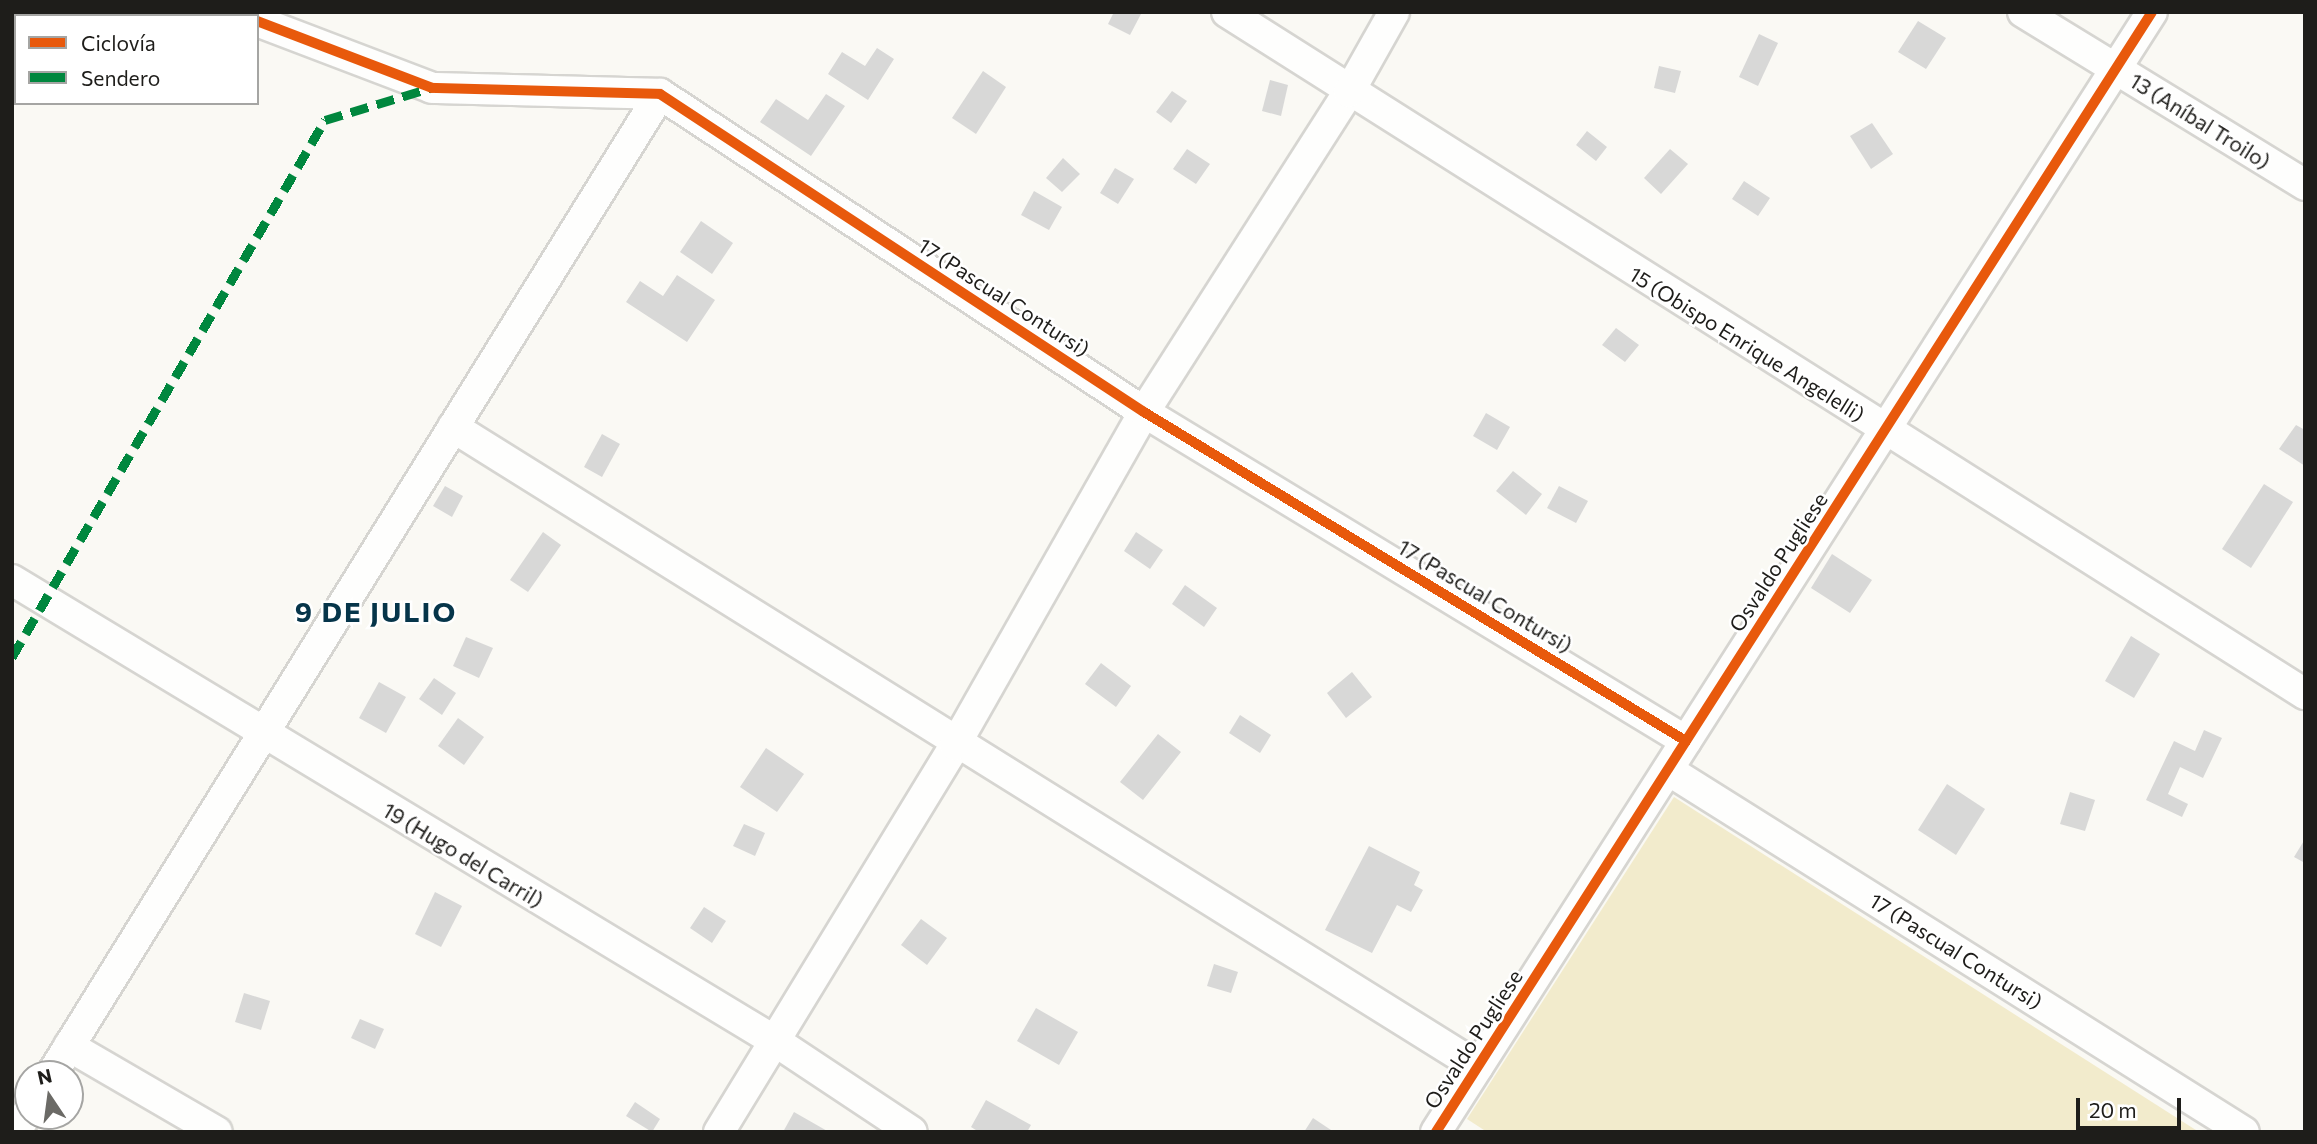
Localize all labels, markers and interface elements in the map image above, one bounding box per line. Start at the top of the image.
legend [14,14,259,105]
text: Ciclovía [81,30,156,55]
text: Sendero [81,65,160,90]
street label: 13 (Aníbal Troilo) [2125,68,2275,174]
street label: 17 (Pascual Contursi) [914,232,1094,362]
street label: 15 (Obispo Enrique Angelelli) [1625,261,1869,427]
street label: Osvaldo Pugliese [1724,488,1832,636]
street label: 17 (Pascual Contursi) [1393,534,1577,658]
district label: 9 DE JULIO [296,594,456,628]
street label: 19 (Hugo del Carril) [378,797,548,913]
street label: 17 (Pascual Contursi) [1865,888,2047,1014]
street label: Osvaldo Pugliese [1419,965,1527,1113]
north arrow [14,1060,84,1130]
text: N [35,1063,54,1089]
scale bar [2079,1084,2184,1128]
text: 20 m [2089,1097,2137,1122]

